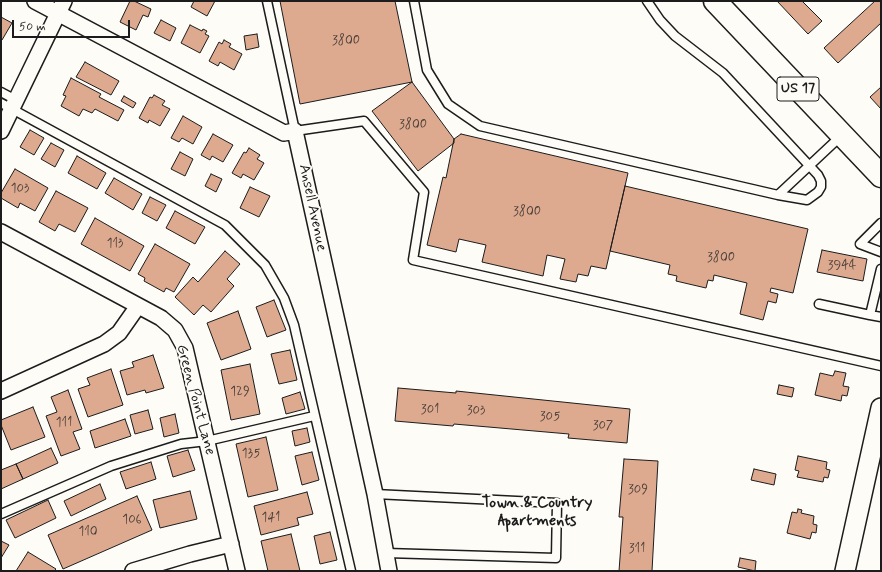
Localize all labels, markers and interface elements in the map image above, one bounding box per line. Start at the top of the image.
scale bar [14,12,132,38]
text: 50 m [19,19,46,35]
house number: 3800 [332,33,360,49]
road number: US 17 [777,77,819,101]
house number: 3800 [399,117,427,133]
street label: Ansell Avenue [294,163,330,253]
house number: 103 [11,181,29,197]
house number: 3800 [513,204,541,220]
house number: 113 [107,236,123,252]
house number: 3800 [707,250,735,266]
house number: 3944 [828,258,856,274]
street label: Green Point Lane [172,343,218,457]
house number: 129 [230,384,250,400]
house number: 301 [421,402,439,418]
house number: 303 [467,403,485,419]
house number: 305 [540,409,560,425]
house number: 111 [56,415,72,431]
house number: 307 [593,418,613,434]
house number: 135 [242,446,260,462]
house number: 309 [628,482,648,498]
district label: Town & Country Apartments [482,494,592,532]
house number: 141 [262,510,280,526]
house number: 106 [122,512,142,528]
house number: 110 [78,524,98,540]
house number: 311 [629,541,645,557]

